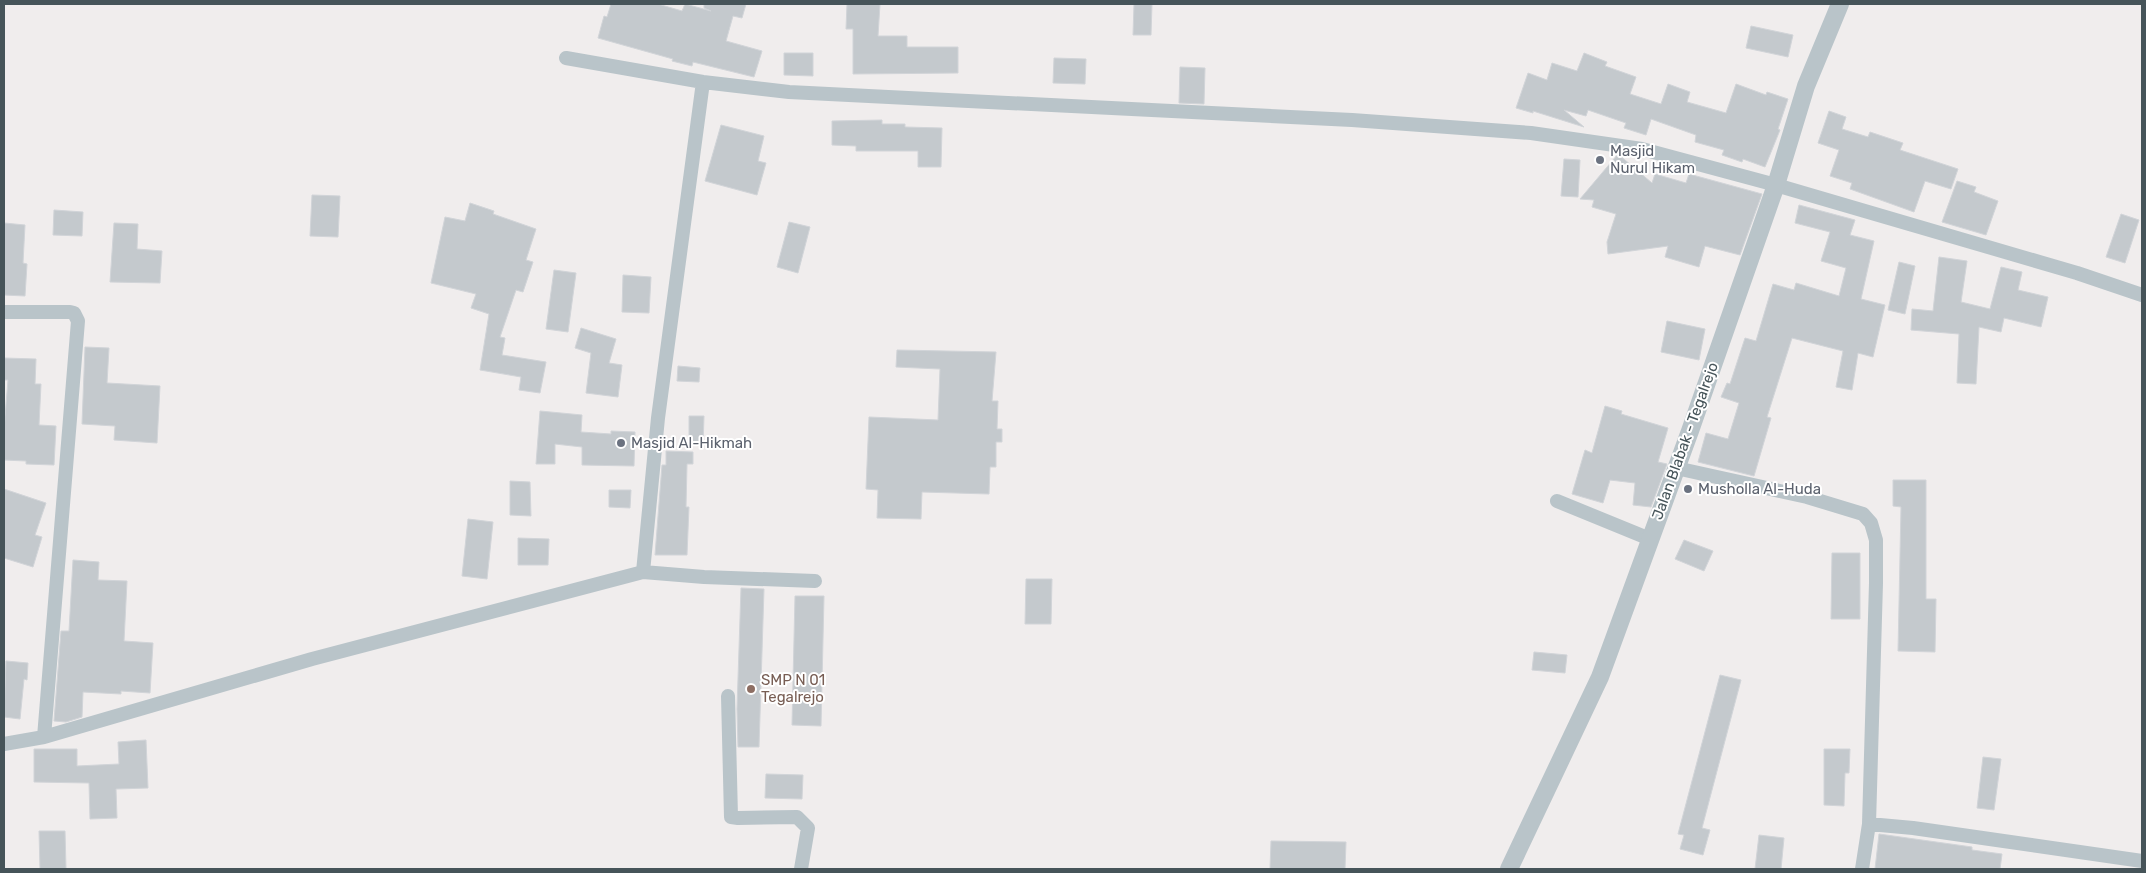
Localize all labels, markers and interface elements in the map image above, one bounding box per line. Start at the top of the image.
place label: Masjid Nurul Hikam [1610,142,1695,177]
marker: Masjid Nurul Hikam [1594,154,1606,166]
street label: Jalan Blabak - Tegalrejo [1648,360,1722,522]
place label: Masjid Al-Hikmah [631,434,752,452]
marker: Masjid Al-Hikmah [615,437,627,449]
place label: Musholla Al-Huda [1698,480,1821,498]
marker: Musholla Al-Huda [1682,483,1694,495]
place label: SMP N 01 Tegalrejo [761,671,825,706]
marker: SMP N 01 Tegalrejo [745,683,757,695]

